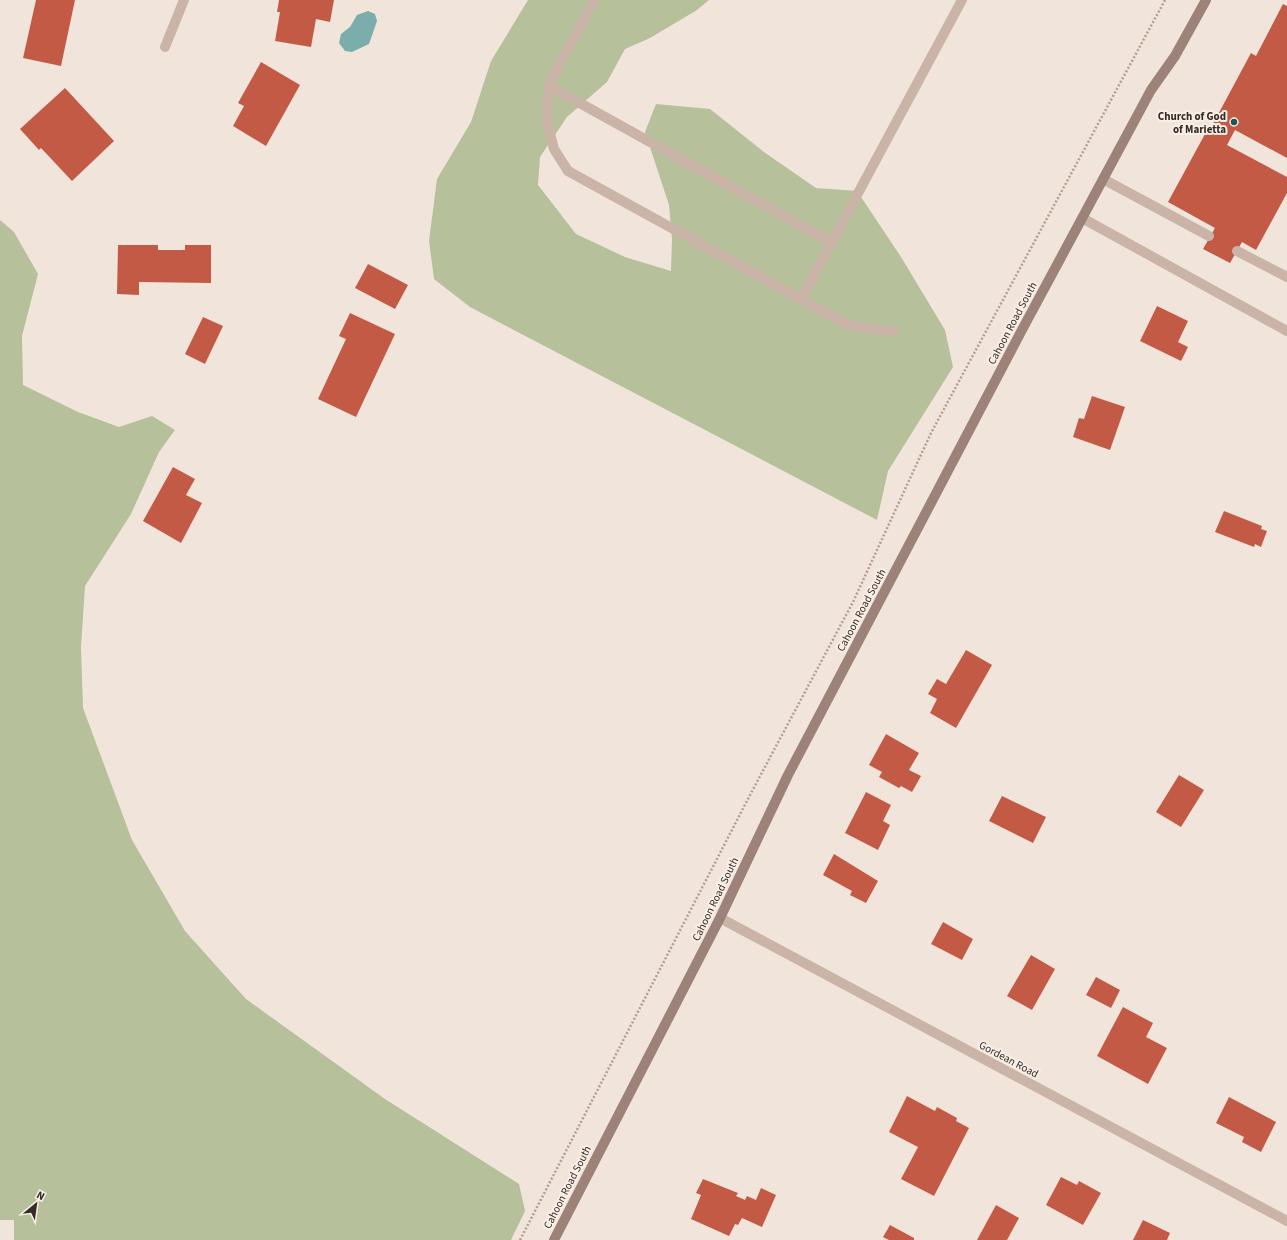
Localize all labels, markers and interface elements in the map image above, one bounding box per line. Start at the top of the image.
place label: Church of God of Marietta [1158,109,1226,137]
marker: Church of God of Marietta [1229,117,1239,127]
street label: Cahoon Road South [984,279,1040,367]
street label: Cahoon Road South [833,566,889,654]
street label: Cahoon Road South [689,855,742,944]
street label: Gordean Road [976,1038,1041,1081]
street label: Cahoon Road South [540,1143,595,1231]
north arrow [16,1184,56,1224]
text: N [34,1187,47,1204]

